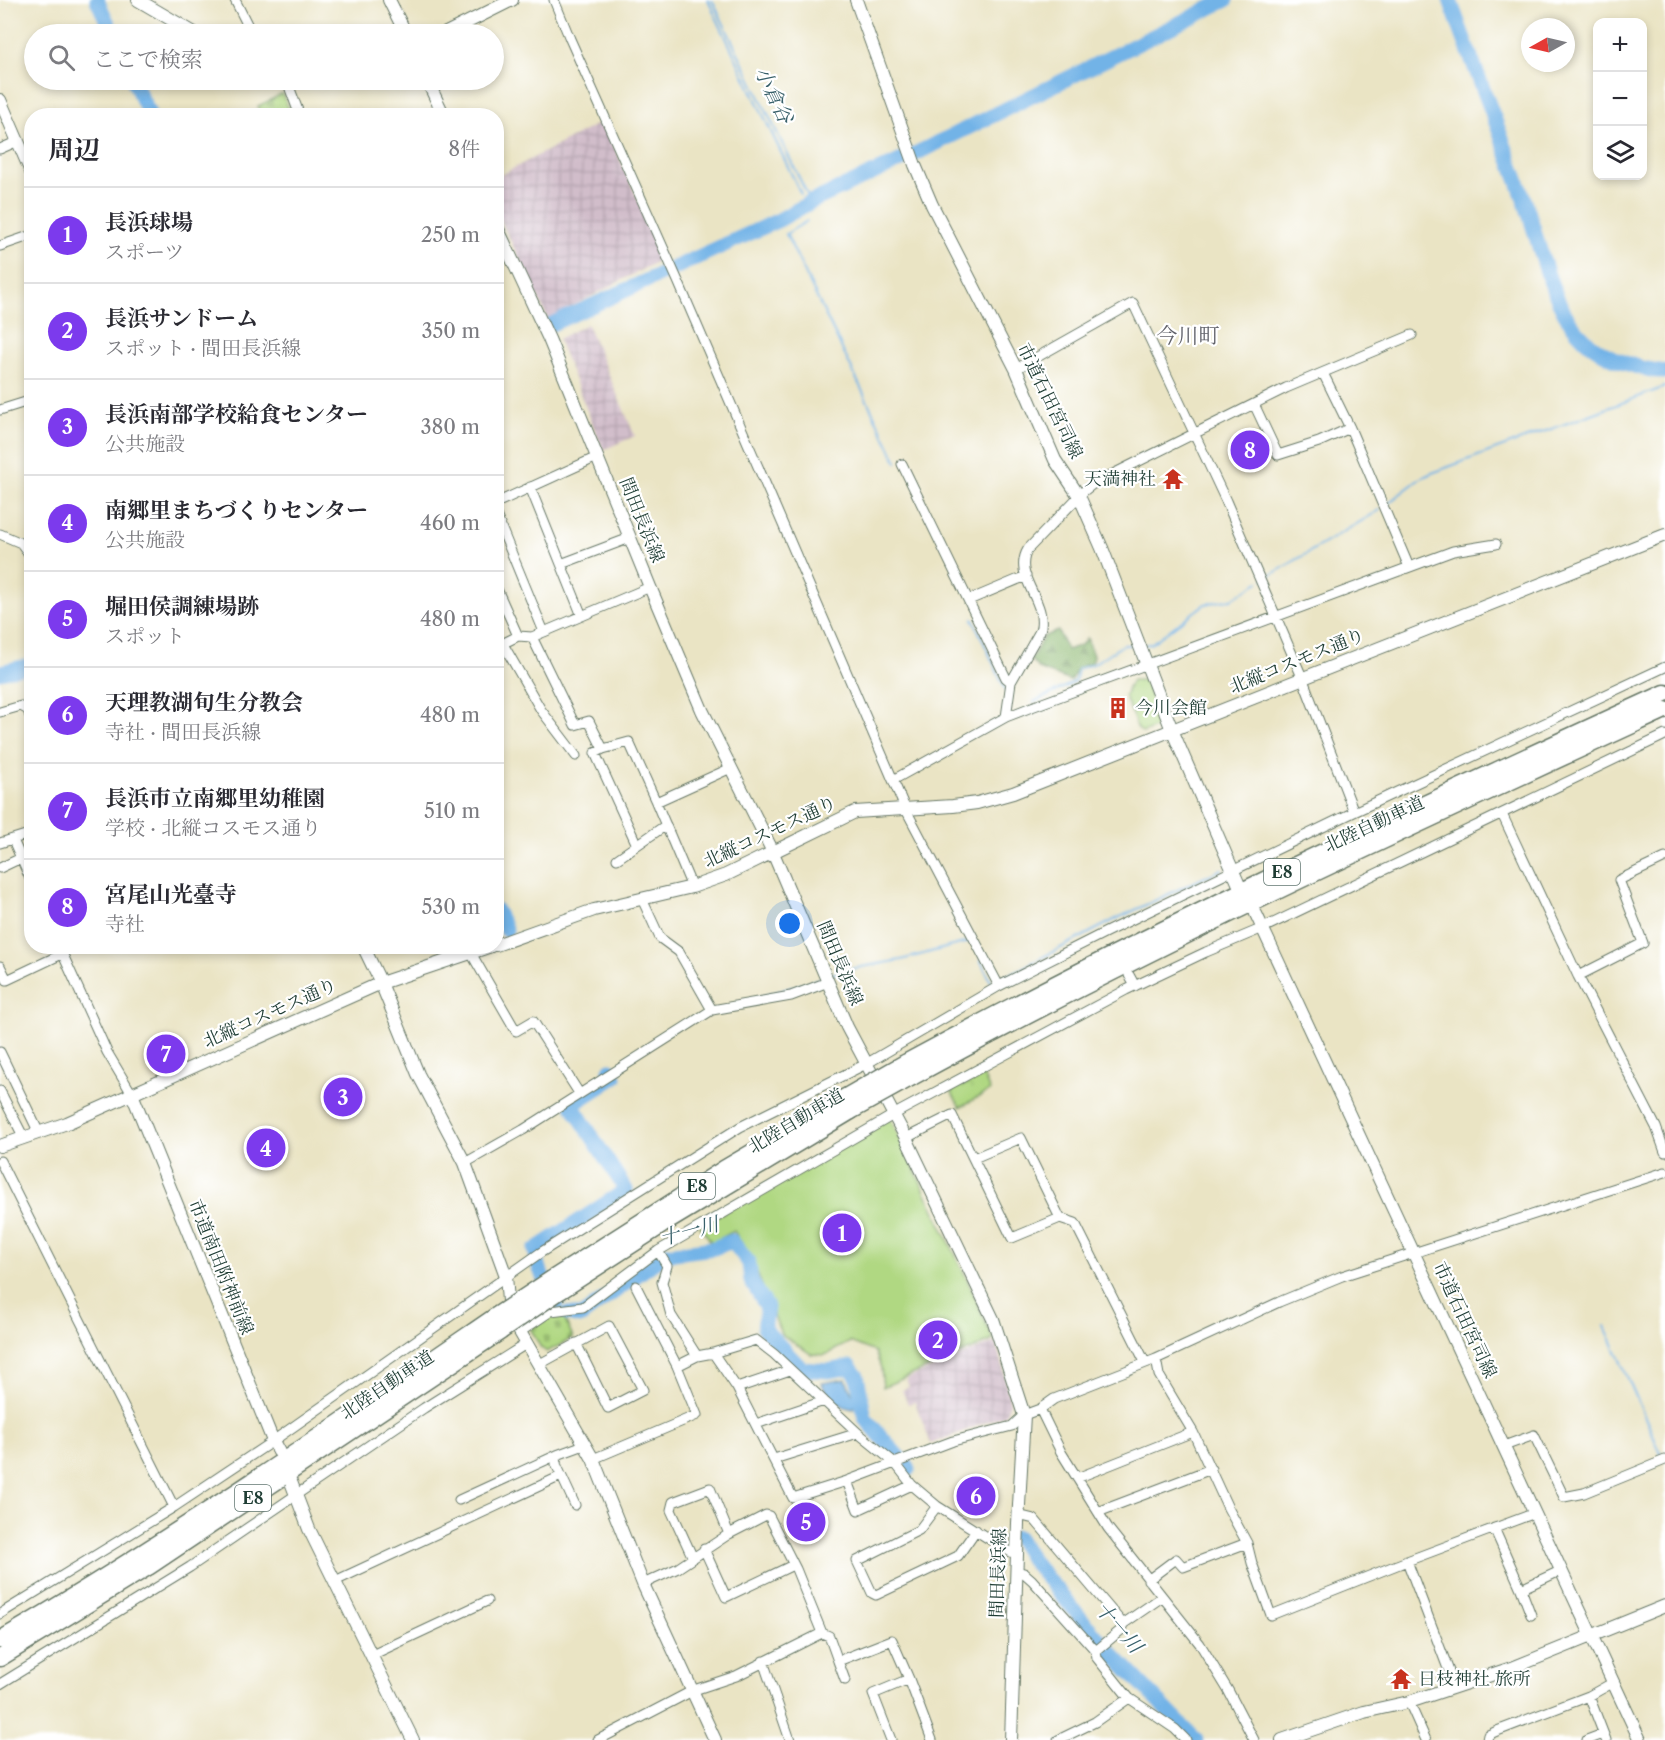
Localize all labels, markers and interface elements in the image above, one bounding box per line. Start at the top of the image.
north arrow [1521,18,1575,72]
map controls [1593,18,1647,180]
button: + [1593,18,1647,72]
search box [24,24,504,90]
icon: search [45,41,78,74]
text: ここで検索 [93,46,203,73]
water label: 小倉谷 [750,63,798,128]
button: − [1593,72,1647,126]
button: layers [1593,126,1647,180]
text: 周辺 [48,134,100,166]
text: 8件 [448,137,480,161]
text: 長浜球場 [105,209,193,236]
text: 1 [63,223,72,247]
text: 250 m [421,223,480,247]
text: スポーツ [105,240,184,264]
text: 長浜サンドーム [105,305,258,332]
text: 2 [62,319,73,343]
text: 350 m [422,319,480,343]
district label: 今川町 [1157,323,1220,348]
text: スポット · 間田長浜線 [105,336,301,360]
street label: 市道石田宮司線 [1012,340,1088,462]
text: 長浜南部学校給食センター [105,401,368,428]
text: 3 [62,415,73,439]
text: 380 m [421,415,480,439]
pin: 8 [1230,428,1270,472]
text: 公共施設 [105,432,185,456]
temple icon: 天満神社 [1161,467,1185,491]
place label: 天満神社 [1084,468,1156,490]
street label: 間田長浜線 [615,474,669,566]
text: 南郷里まちづくりセンター [105,497,368,524]
text: 4 [62,511,73,535]
text: 460 m [420,511,480,535]
text: 公共施設 [105,528,185,552]
text: 堀田侯調練場跡 [105,593,259,620]
text: 5 [62,607,73,631]
text: 480 m [420,607,480,631]
text: スポット [105,624,185,648]
street label: 北縦コスモス通り [1226,624,1368,698]
text: 天理教湖旬生分教会 [105,689,303,716]
building icon: 今川会館 [1106,696,1130,720]
place label: 今川会館 [1135,697,1207,719]
text: 6 [62,703,73,727]
text: 480 m [420,703,480,727]
text: 寺社 · 間田長浜線 [105,720,261,744]
text: 長浜市立南郷里幼稚園 [105,785,325,812]
street label: 北陸自動車道 [1320,791,1428,857]
street label: 北縦コスモス通り [700,792,840,872]
text: 7 [62,799,73,823]
text: 510 m [424,799,480,823]
text: 学校 · 北縦コスモス通り [105,816,321,840]
road number: E8 [1264,859,1300,885]
text: 宮尾山光臺寺 [105,881,237,908]
text: 8 [61,895,74,919]
text: 530 m [422,895,480,919]
your location [775,909,804,938]
text: 寺社 [105,912,145,936]
street label: 間田長浜線 [812,917,868,1009]
street label: 北縦コスモス通り [200,974,340,1052]
pin: 7 [146,1032,186,1076]
pin: 3 [324,1074,362,1120]
street label: 北陸自動車道 [744,1084,848,1158]
pin: 4 [246,1126,286,1170]
road number: E8 [679,1173,715,1199]
street label: 市道南田附神前線 [184,1196,258,1338]
pin: 1 [822,1210,862,1256]
water label: 十一川 [657,1211,723,1250]
street label: 市道石田宮司線 [1428,1258,1502,1382]
pin: 2 [918,1318,958,1362]
street label: 北陸自動車道 [336,1346,438,1424]
pin: 6 [956,1474,996,1518]
road number: E8 [235,1485,271,1511]
pin: 5 [786,1500,826,1544]
street label: 間田長浜線 [985,1528,1011,1618]
water label: 十一川 [1090,1596,1149,1659]
temple icon: 日枝神社 旅所 [1389,1667,1413,1691]
place label: 日枝神社 旅所 [1418,1668,1531,1690]

